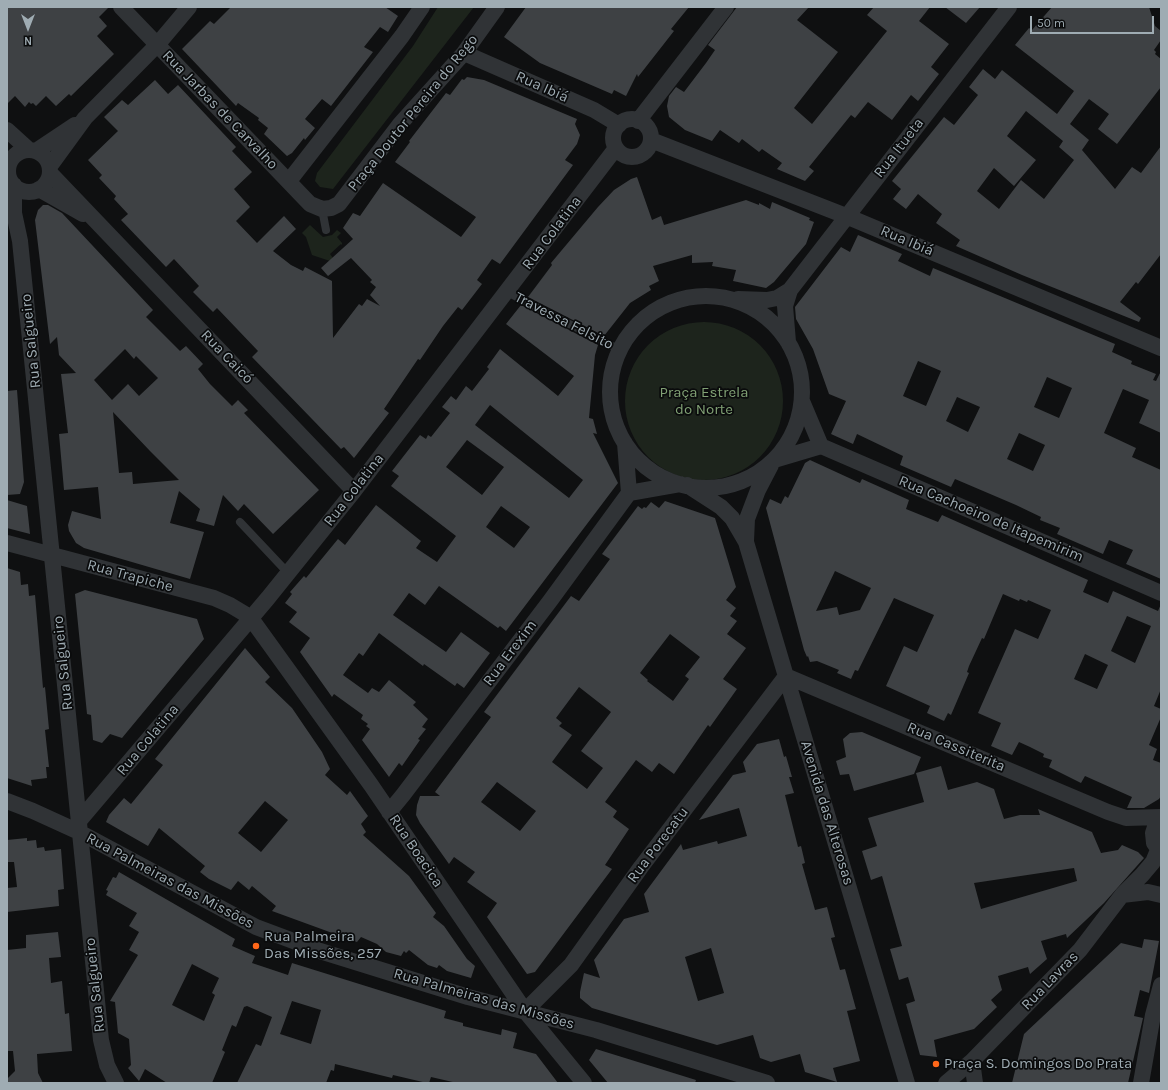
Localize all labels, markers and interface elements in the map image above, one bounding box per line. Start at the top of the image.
north arrow [8,8,48,48]
scale bar [1032,8,1156,34]
text: 50 m [1037,16,1065,30]
street label: Praça Doutor Pereira do Rego [344,31,482,195]
text: N [24,34,32,47]
street label: Rua Jarbas de Carvalho [158,47,282,173]
street label: Rua Ibiá [513,67,571,107]
street label: Rua Itueta [870,115,928,181]
street label: Rua Colatina [519,193,585,273]
street label: Rua Ibiá [878,222,936,260]
street label: Travessa Felsito [512,288,616,354]
street label: Rua Salgueiro [17,293,45,389]
street label: Rua Caicó [197,326,257,388]
park label: Praça Estrela do Norte [659,384,749,419]
street label: Rua Colatina [320,450,388,530]
street label: Rua Cachoeiro de Itapemirim [896,472,1086,566]
street label: Rua Trapiche [85,556,175,596]
street label: Rua Salgueiro [49,615,77,711]
street label: Rua Erexim [479,617,541,689]
street label: Rua Colatina [113,701,183,779]
street label: Rua Cassiterita [904,718,1008,776]
street label: Avenida das Alterosas [796,739,858,887]
street label: Rua Porecatu [624,803,692,887]
street label: Rua Boacica [385,811,447,891]
street label: Rua Palmeiras das Missões [83,829,257,933]
place label: Rua Palmeira Das Missões, 257 [264,928,381,963]
street label: Rua Salgueiro [81,937,109,1033]
marker: Rua Palmeira Das Missões, 257 [251,941,261,951]
street label: Rua Lavras [1018,948,1082,1014]
street label: Rua Palmeiras das Missões [391,965,577,1033]
place label: Praça S. Domingos Do Prata [944,1055,1132,1073]
marker: Praça S. Domingos Do Prata [931,1059,941,1069]

